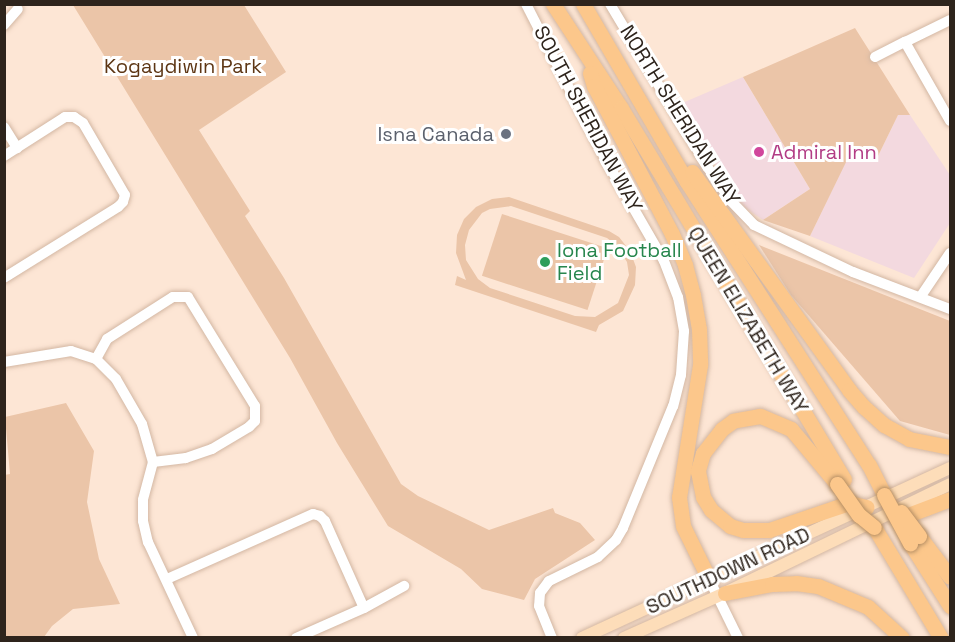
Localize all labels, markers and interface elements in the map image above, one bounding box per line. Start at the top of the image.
street label: NORTH SHERIDAN WAY [615,21,745,209]
street label: SOUTH SHERIDAN WAY [529,22,647,216]
park label: Kogaydiwin Park [104,54,262,78]
place label: Isna Canada [377,122,494,146]
marker: Isna Canada [499,127,513,141]
place label: Admiral Inn [771,140,877,164]
marker: Admiral Inn [752,145,766,159]
street label: QUEEN ELIZABETH WAY [683,222,813,418]
place label: Iona Football Field [557,238,682,285]
marker: Iona Football Field [538,255,552,269]
street label: SOUTHDOWN ROAD [642,523,814,619]

